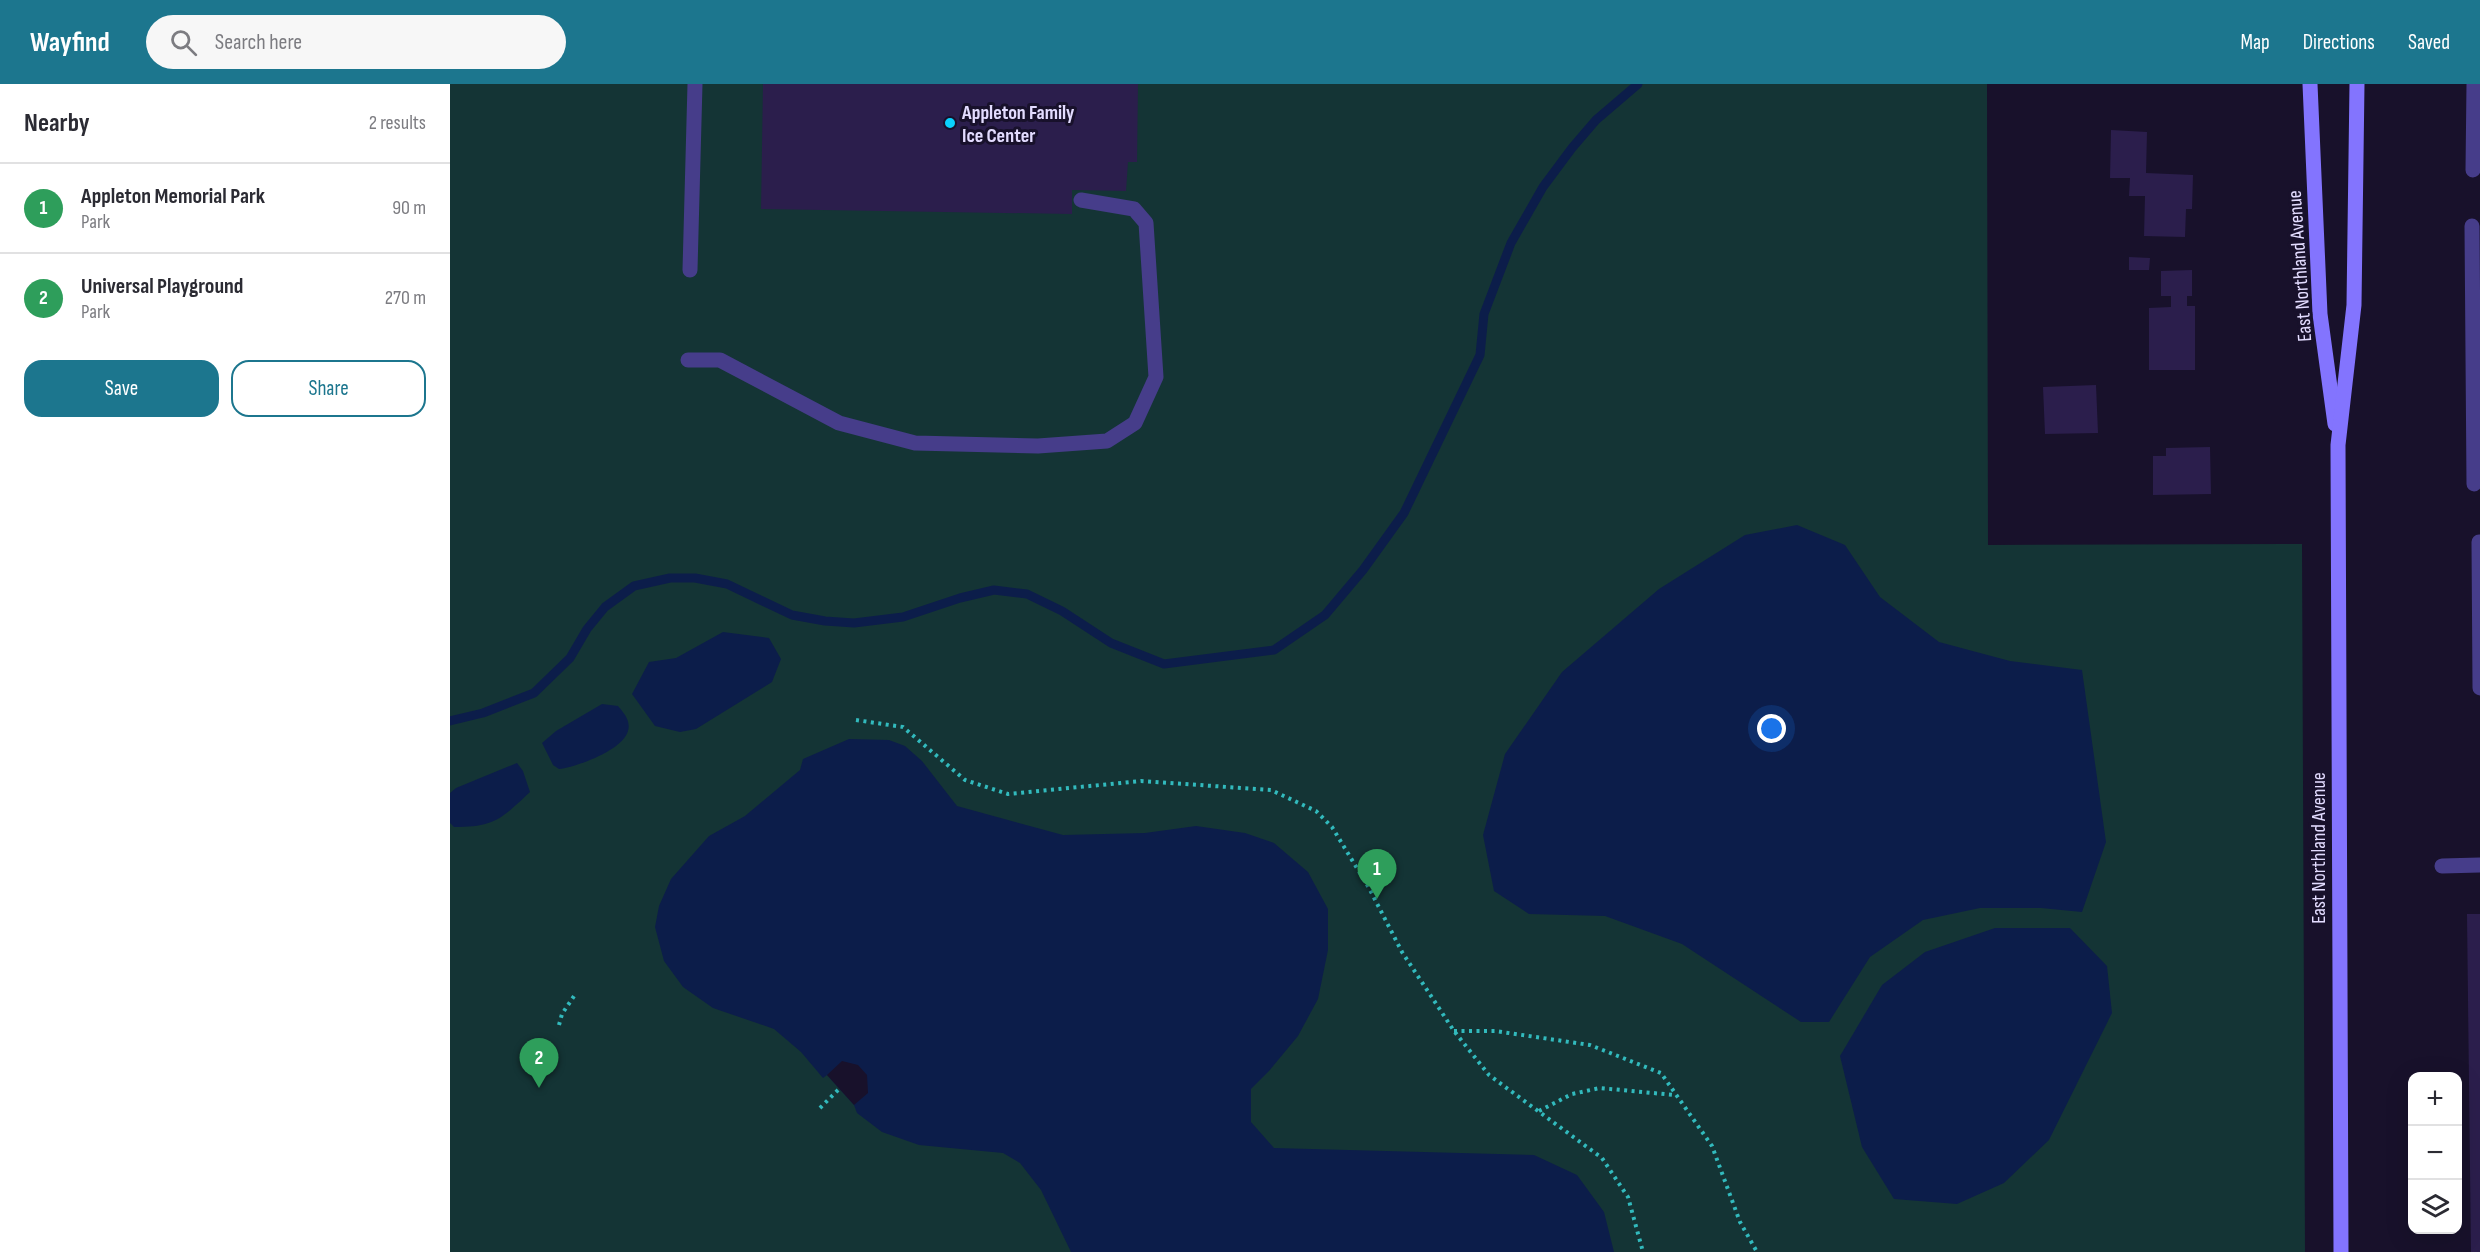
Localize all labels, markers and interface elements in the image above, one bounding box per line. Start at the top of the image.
search box [146,15,566,69]
text: Wayfind [30,26,110,59]
icon: search [167,26,200,59]
text: Search here [215,29,302,56]
text: Map [2240,30,2270,55]
text: Directions [2303,30,2375,55]
text: Saved [2408,30,2450,55]
place label: Appleton Family Ice Center [961,101,1075,148]
text: Nearby [24,108,90,139]
text: 2 results [369,111,426,135]
marker: Appleton Family Ice Center [943,116,957,130]
text: Appleton Memorial Park [81,183,265,210]
street label: East Northland Avenue [2283,189,2317,342]
text: 1 [40,196,47,220]
text: 90 m [392,196,426,220]
text: Park [81,210,110,234]
text: Universal Playground [81,273,243,300]
text: 2 [39,286,48,310]
text: 270 m [385,286,426,310]
text: Park [81,300,110,324]
button: Save [24,360,219,417]
button: Share [231,360,426,417]
your location [1757,714,1786,743]
street label: East Northland Avenue [2307,772,2331,924]
pin: 1 [1358,850,1396,899]
pin: 2 [520,1038,559,1088]
map controls [2408,1072,2462,1234]
button: + [2408,1072,2462,1126]
button: − [2408,1126,2462,1180]
button: layers [2408,1180,2462,1234]

